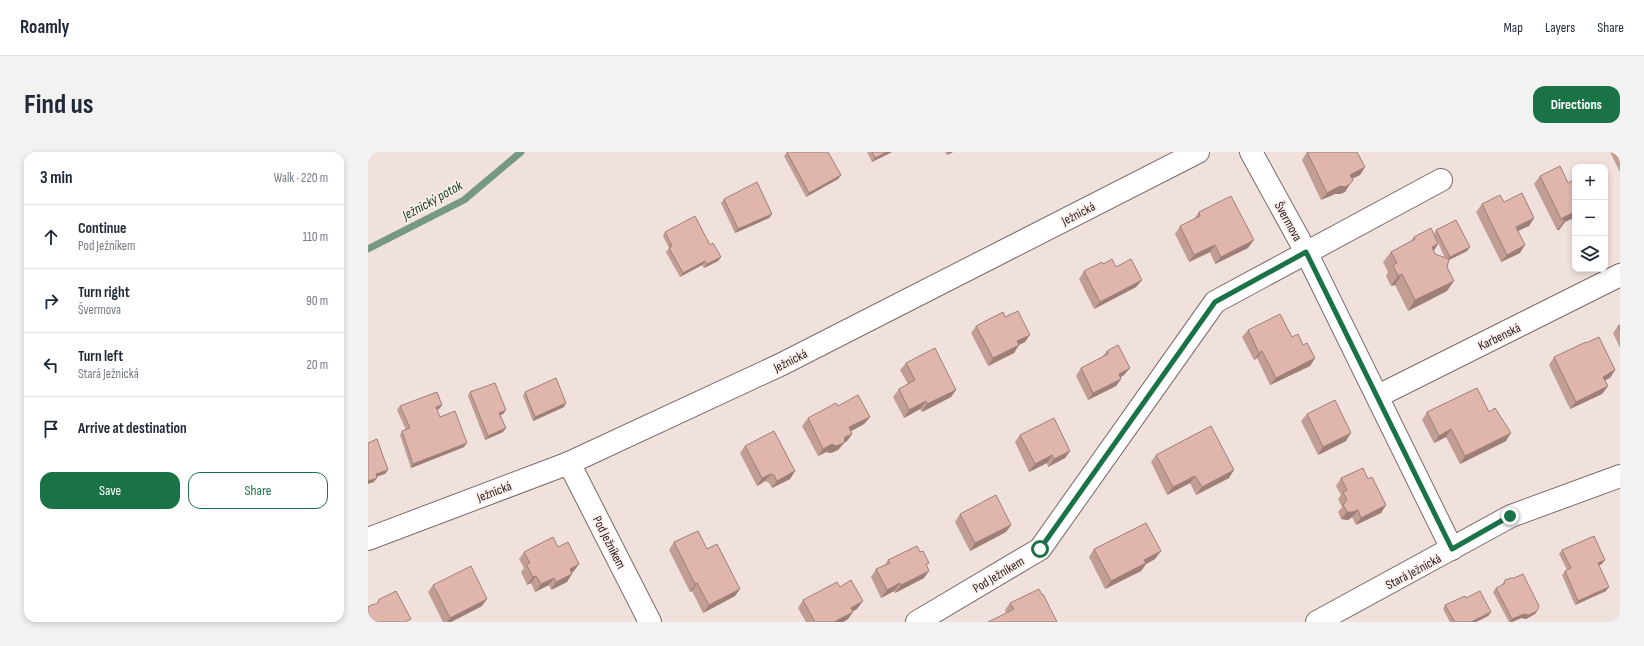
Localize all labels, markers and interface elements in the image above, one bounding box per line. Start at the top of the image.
text: Roamly [20,16,70,39]
text: Map [1503,19,1523,36]
text: Layers [1545,19,1575,36]
text: Share [1597,19,1624,36]
button: Directions [1533,86,1620,123]
text: Find us [24,88,93,121]
map controls [1572,164,1608,272]
button: + [1572,164,1608,200]
text: 3 min [40,168,73,188]
text: Walk · 220 m [274,170,328,186]
water label: Ježnický potok [398,177,466,224]
street label: Švermova [1271,198,1306,244]
street label: Ježnická [1058,199,1098,230]
button: − [1572,200,1608,236]
text: Continue [78,219,127,238]
icon: ahead [40,226,62,248]
text: 110 m [303,229,328,245]
button: layers [1572,236,1608,272]
text: Pod Ježníkem [78,238,135,254]
text: Turn right [78,283,130,302]
icon: right [40,290,62,312]
text: 90 m [306,293,328,309]
text: Švermova [78,302,121,318]
street label: Karbenská [1476,320,1523,354]
street label: Ježnická [770,346,810,376]
text: Turn left [78,347,123,366]
icon: left [40,354,62,376]
text: 20 m [306,357,328,373]
text: Stará Ježnická [78,366,139,382]
icon: arrive [40,418,62,440]
text: Arrive at destination [78,419,187,438]
button: Save [40,472,180,509]
button: Share [188,472,328,509]
street label: Ježnická [474,478,514,506]
route end [1501,507,1519,525]
street label: Pod Ježníkem [589,513,629,572]
route start [1031,540,1049,558]
street label: Stará Ježnická [1383,551,1444,593]
street label: Pod Ježníkem [970,553,1027,596]

